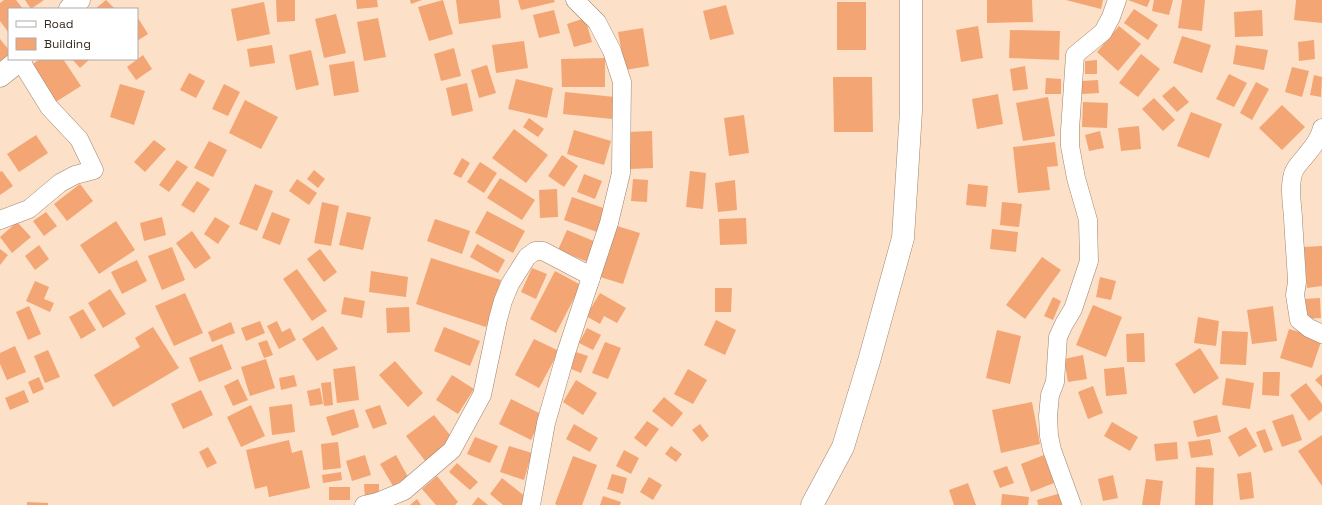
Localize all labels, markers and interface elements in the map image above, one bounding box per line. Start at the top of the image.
legend [8,8,138,60]
text: Road [44,16,73,32]
text: Building [44,36,91,52]

